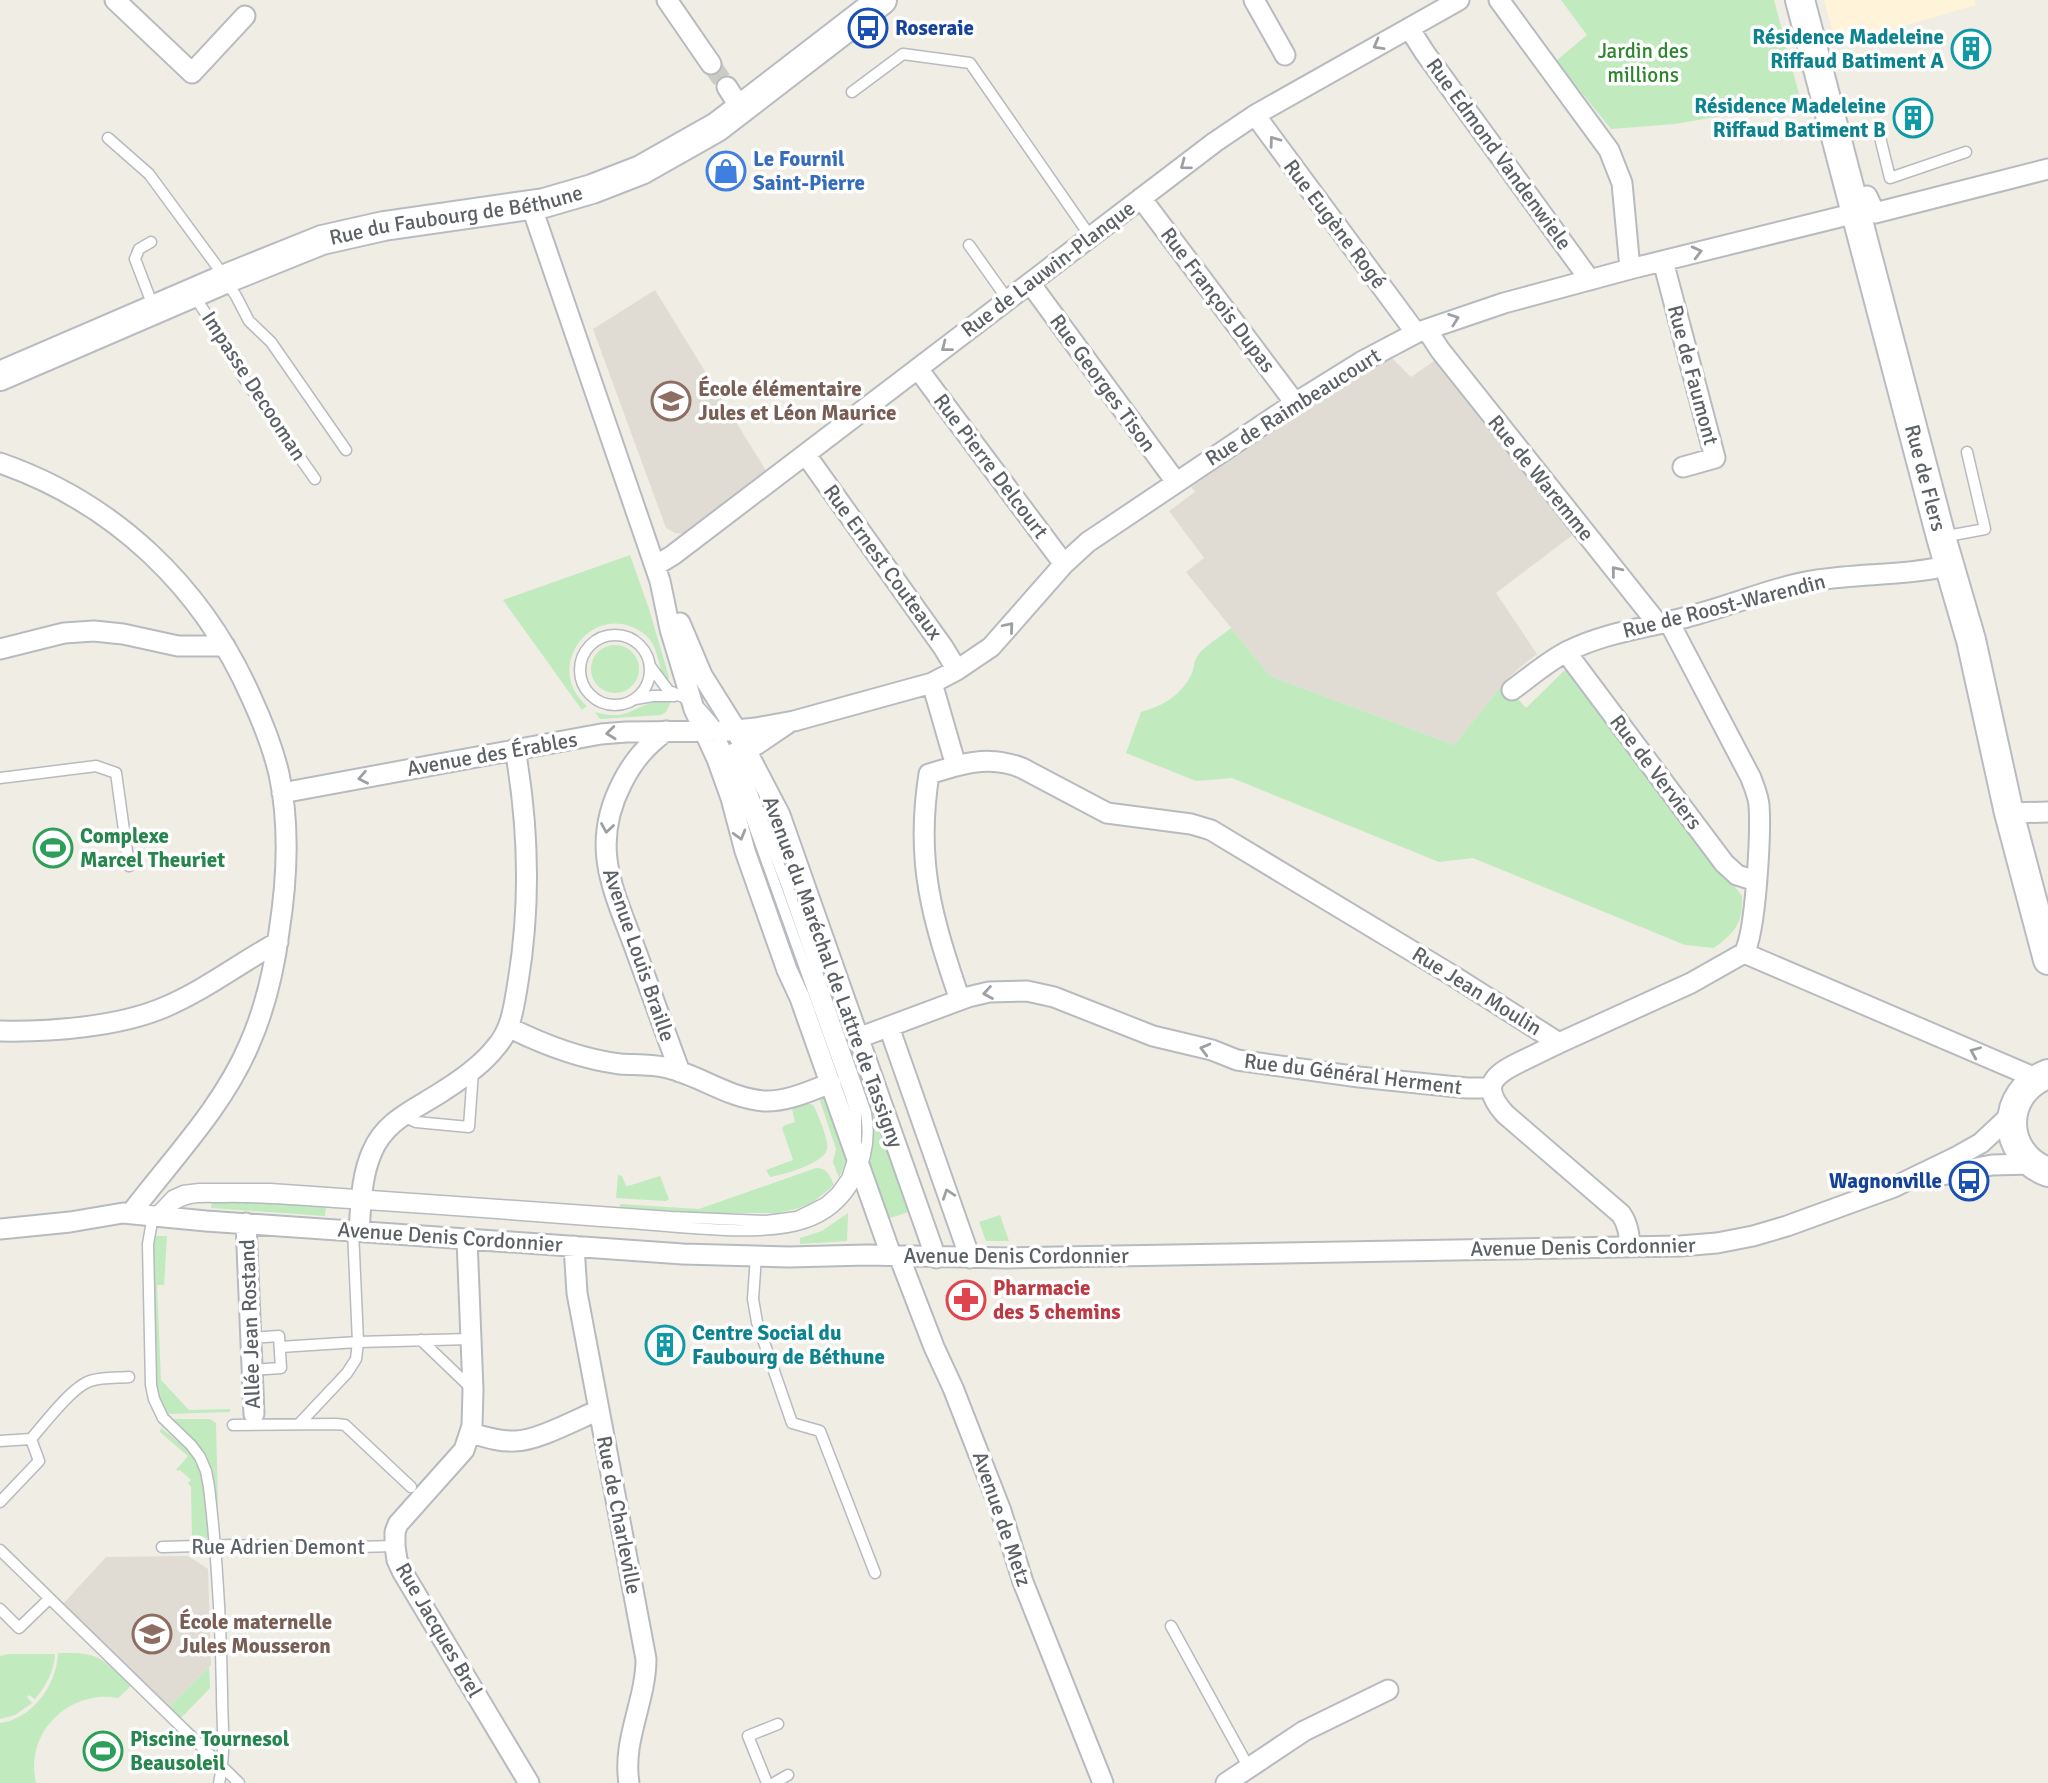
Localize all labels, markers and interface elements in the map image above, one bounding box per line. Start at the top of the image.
bus stop icon: Roseraie [847,7,889,49]
place label: Roseraie [895,15,974,41]
place label: Résidence Madeleine Riffaud Batiment A [1752,24,1945,74]
building icon: Résidence Madeleine Riffaud Batiment A [1950,28,1992,70]
one-way arrow [1373,37,1385,50]
park label: Jardin des millions [1598,38,1688,88]
street label: Rue Edmond Vandenwiele [1421,53,1577,255]
place label: Résidence Madeleine Riffaud Batiment B [1694,93,1886,143]
building icon: Résidence Madeleine Riffaud Batiment B [1892,97,1934,139]
one-way arrow [1269,136,1282,149]
place label: Le Fournil Saint-Pierre [753,146,865,196]
shop icon: Le Fournil Saint-Pierre [705,150,747,192]
street label: Rue Eugène Rogé [1278,154,1392,294]
one-way arrow [1180,157,1193,169]
street label: Rue du Faubourg de Béthune [327,179,586,251]
street label: Rue de Lauwin-Planque [956,195,1140,343]
street label: Rue François Dupas [1155,222,1281,378]
one-way arrow [1691,246,1703,260]
street label: Rue de Faumont [1662,302,1724,448]
street label: Impasse Decooman [196,306,312,466]
street label: Rue Georges Tison [1044,309,1162,457]
one-way arrow [1448,314,1460,328]
one-way arrow [941,339,954,352]
street label: Rue de Raimbeaucourt [1200,342,1386,472]
place label: École élémentaire Jules et Léon Maurice [698,375,896,426]
school or university icon: École élémentaire Jules et Léon Maurice [650,380,692,422]
street label: Rue Pierre Delcourt [928,388,1054,544]
street label: Rue de Waremme [1482,410,1600,546]
street label: Rue de Flers [1899,422,1952,534]
street label: Rue Ernest Couteaux [818,479,948,645]
one-way arrow [1611,566,1624,578]
street label: Rue de Roost-Warendin [1620,568,1828,644]
one-way arrow [1001,622,1013,635]
street label: Rue de Verviers [1604,709,1708,835]
street label: Avenue des Érables [405,726,579,782]
one-way arrow [605,726,617,741]
one-way arrow [357,769,369,784]
street label: Avenue du Maréchal de Lattre de Tassigny [757,793,909,1151]
one-way arrow [600,822,615,834]
place label: Complexe Marcel Theuriet [80,823,225,873]
sports icon: Complexe Marcel Theuriet [32,827,74,869]
one-way arrow [731,829,746,841]
street label: Avenue Louis Braille [597,865,681,1045]
street label: Rue Jean Moulin [1407,941,1547,1041]
one-way arrow [982,985,994,1000]
one-way arrow [1199,1043,1211,1057]
one-way arrow [1970,1046,1982,1060]
street label: Rue du Général Herment [1243,1048,1463,1100]
bus stop icon: Wagnonville [1948,1160,1990,1202]
place label: Wagnonville [1829,1168,1942,1194]
one-way arrow [942,1188,956,1200]
street label: Avenue Denis Cordonnier [337,1216,564,1258]
street label: Avenue Denis Cordonnier [1470,1232,1696,1262]
street label: Allée Jean Rostand [234,1239,266,1409]
street label: Avenue Denis Cordonnier [903,1243,1129,1269]
place label: Pharmacie des 5 chemins [993,1275,1120,1325]
pharmacy icon: Pharmacie des 5 chemins [945,1279,987,1321]
place label: Centre Social du Faubourg de Béthune [692,1320,885,1370]
building icon: Centre Social du Faubourg de Béthune [644,1324,686,1366]
street label: Rue de Charleville [591,1433,647,1597]
street label: Avenue de Metz [967,1448,1037,1590]
street label: Rue Adrien Demont [191,1534,365,1560]
street label: Rue Jacques Brel [390,1558,488,1702]
place label: École maternelle Jules Mousseron [179,1608,332,1659]
school or university icon: École maternelle Jules Mousseron [131,1613,173,1655]
place label: Piscine Tournesol Beausoleil [130,1726,290,1776]
sports icon: Piscine Tournesol Beausoleil [82,1730,124,1772]

